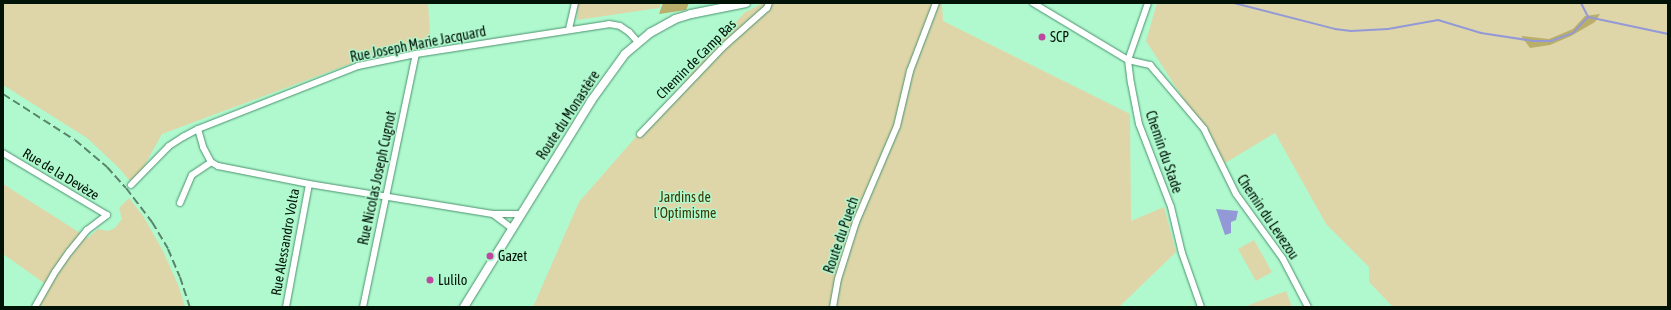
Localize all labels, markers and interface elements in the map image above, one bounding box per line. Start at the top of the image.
street label: Chemin de Camp Bas [653,16,739,102]
street label: Rue Joseph Marie Jacquard [349,23,487,65]
place label: SCP [1050,29,1069,45]
marker: SCP [1037,32,1047,42]
street label: Route du Monastère [533,67,603,163]
street label: Rue Nicolas Joseph Cugnot [355,109,399,247]
street label: Chemin du Stade [1142,109,1186,195]
street label: Rue de la Devèze [20,145,102,203]
street label: Chemin du Levezou [1233,171,1303,263]
street label: Rue Alessandro Volta [267,187,303,297]
park label: Jardins de l’Optimisme [654,189,716,222]
street label: Route du Puech [820,195,862,275]
place label: Gazet [498,248,527,264]
marker: Gazet [485,251,495,261]
place label: Lulilo [438,272,467,288]
marker: Lulilo [425,275,435,285]

